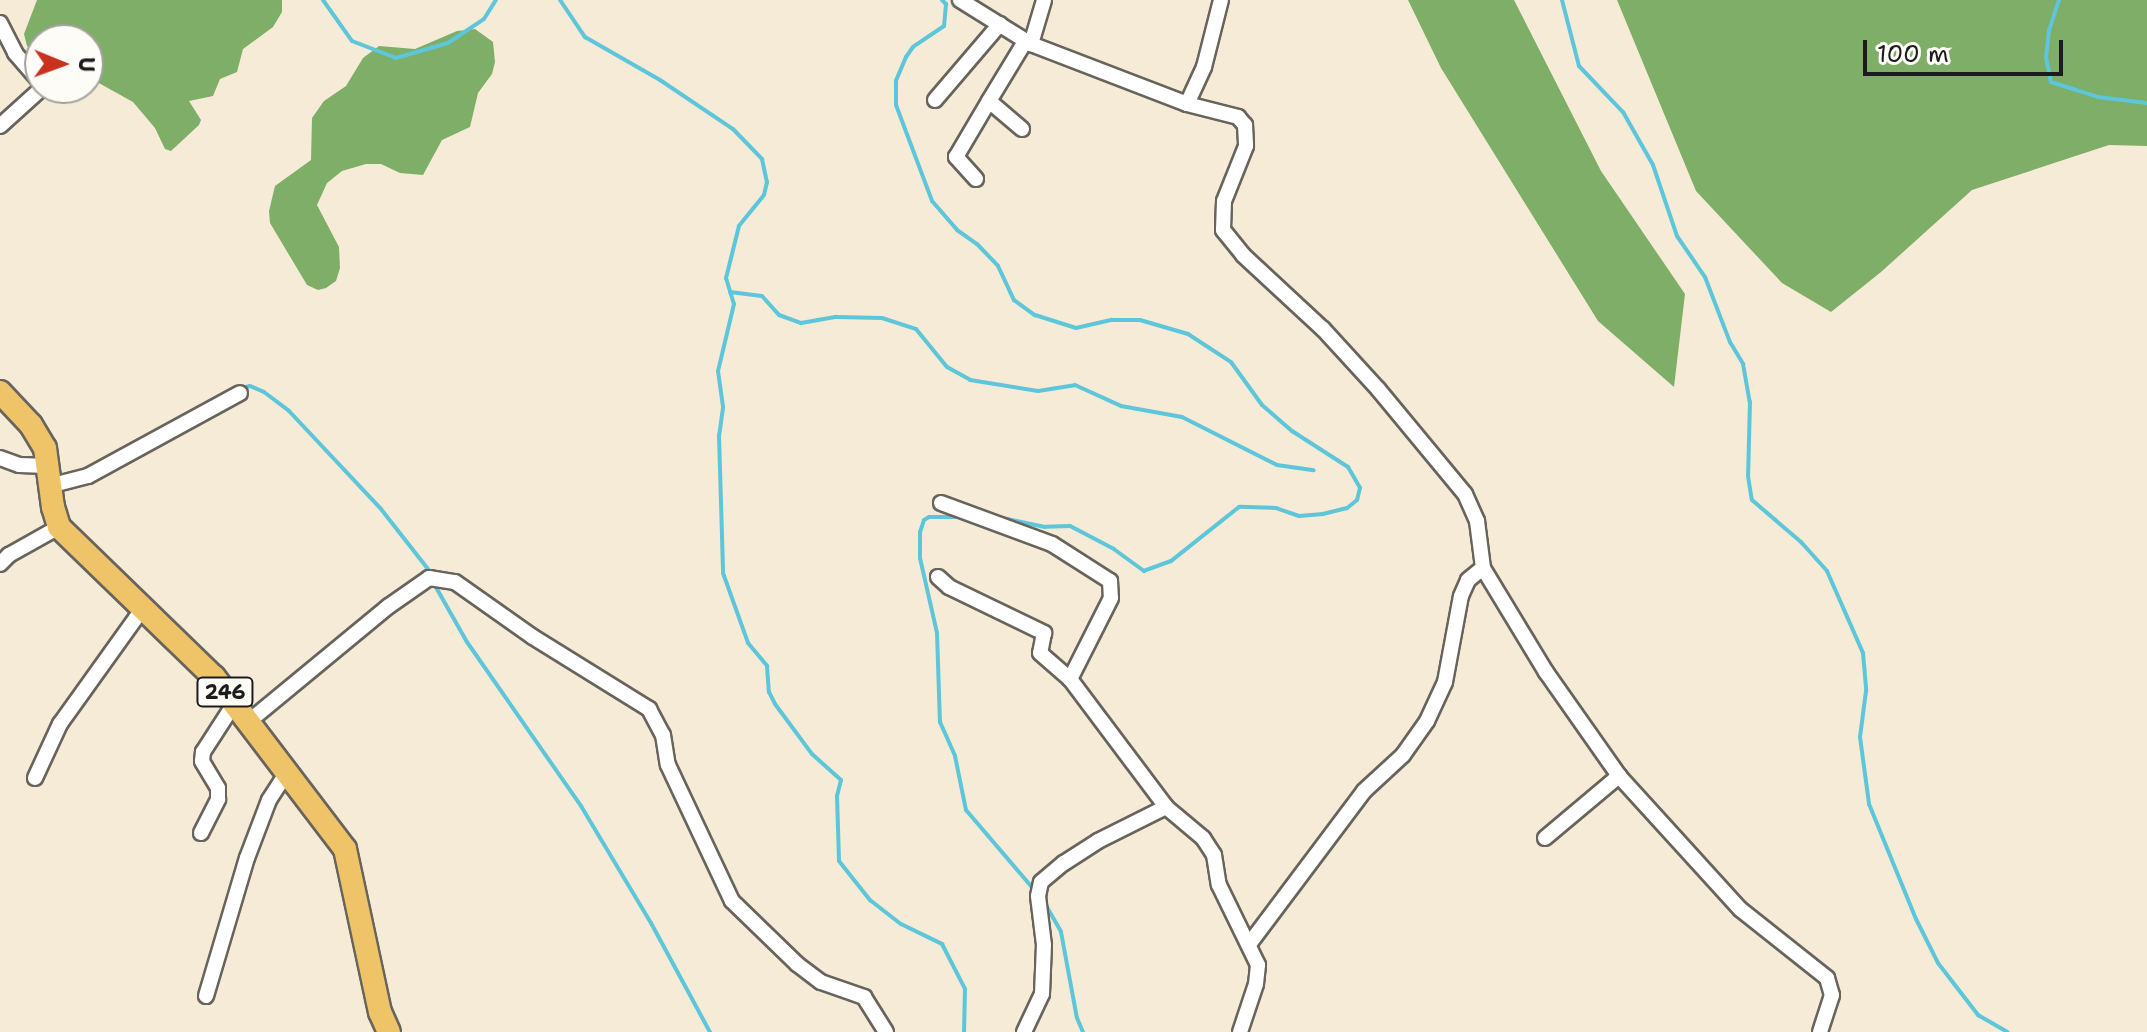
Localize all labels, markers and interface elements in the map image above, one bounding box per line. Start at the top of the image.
north arrow [24,24,104,104]
scale bar [1867,24,2067,74]
text: 100 m [1877,38,1949,70]
text: U [72,57,101,72]
road number: 246 [195,676,255,708]

